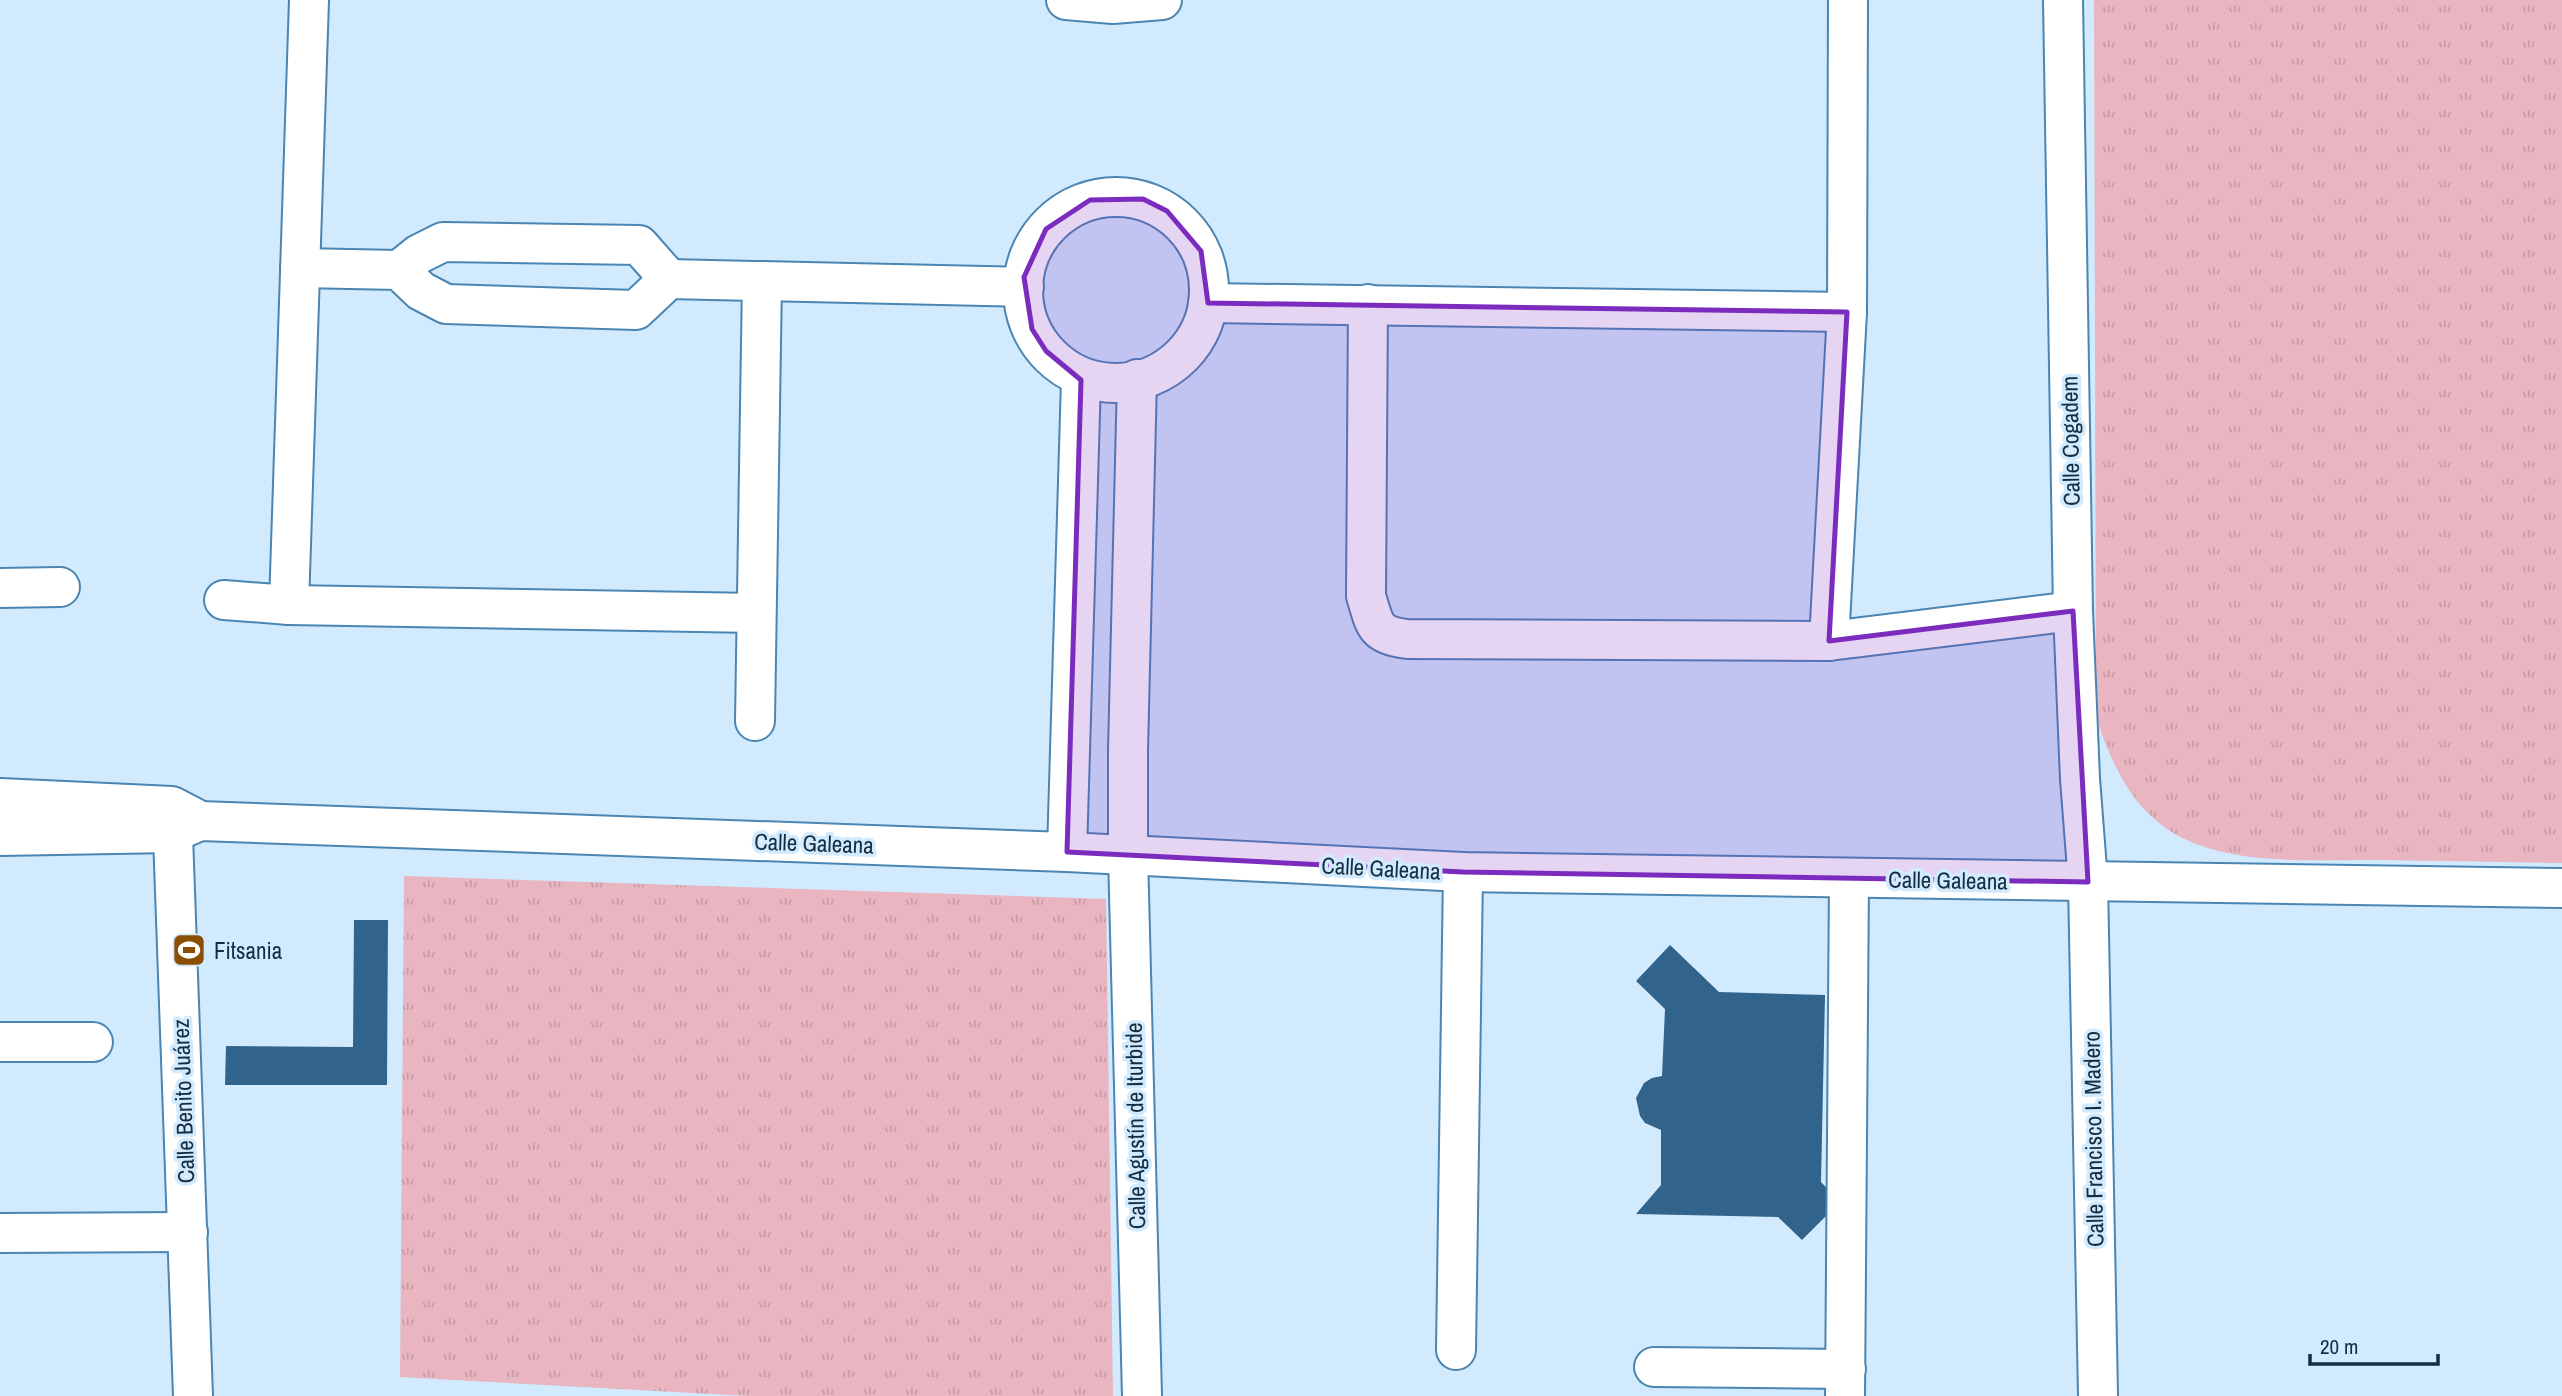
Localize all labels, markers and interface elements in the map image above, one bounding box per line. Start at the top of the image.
street label: Calle Cogadem [2053,376,2087,506]
street label: Calle Galeana [754,825,875,861]
street label: Calle Galeana [1321,849,1442,887]
street label: Calle Galeana [1888,863,2009,897]
sports icon: Fitsania [170,931,208,969]
place label: Fitsania [214,935,283,966]
street label: Calle Benito Juárez [165,1018,201,1184]
street label: Calle Agustín de Iturbide [1118,1022,1152,1230]
street label: Calle Francisco I. Madero [2076,1031,2110,1247]
scale bar [2310,1322,2438,1366]
text: 20 m [2320,1332,2358,1361]

